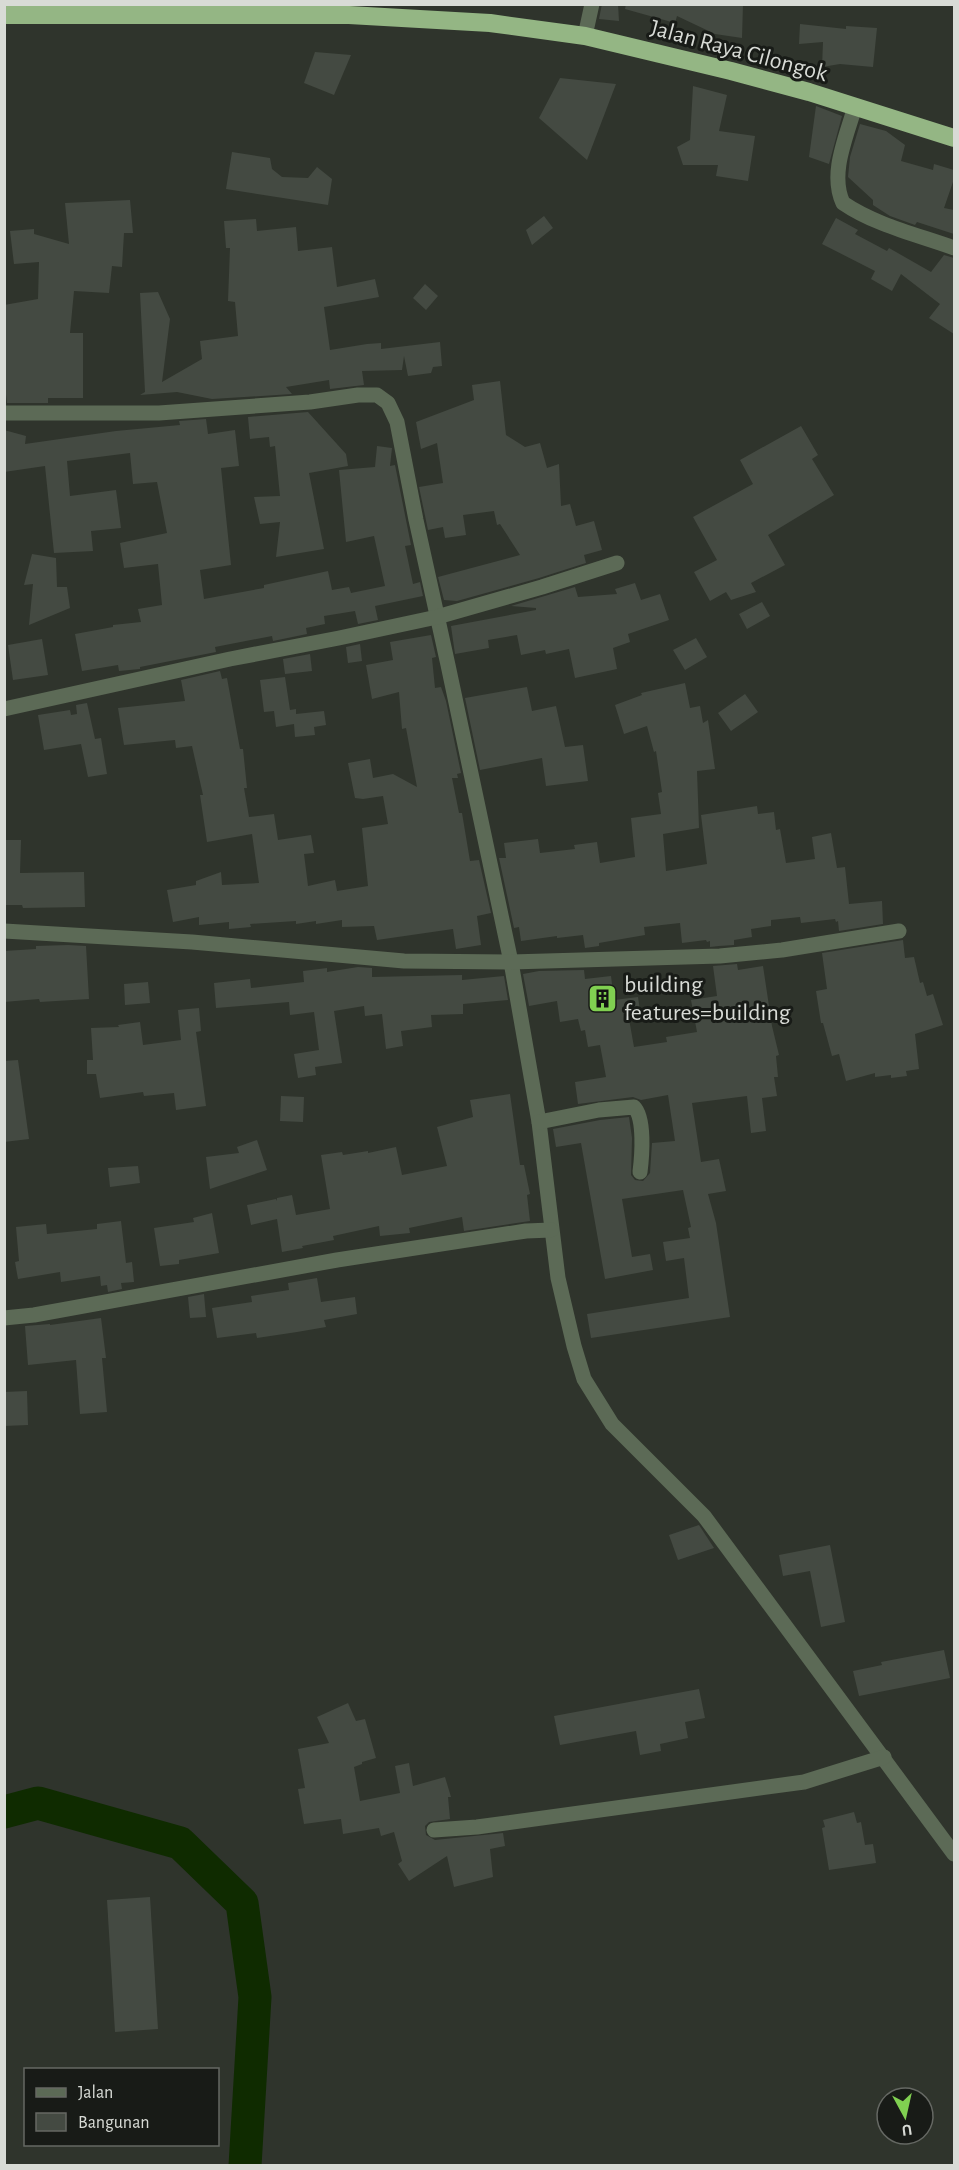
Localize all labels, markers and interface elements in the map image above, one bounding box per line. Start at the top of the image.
street label: Jalan Raya Cilongok [648,16,830,86]
place label: building features=building [624,973,791,1025]
building icon: building features=building [587,982,619,1014]
legend [24,2068,219,2146]
text: Jalan [78,2084,113,2102]
north arrow [875,2086,935,2146]
text: Bangunan [78,2114,150,2132]
text: U [901,2121,913,2138]

